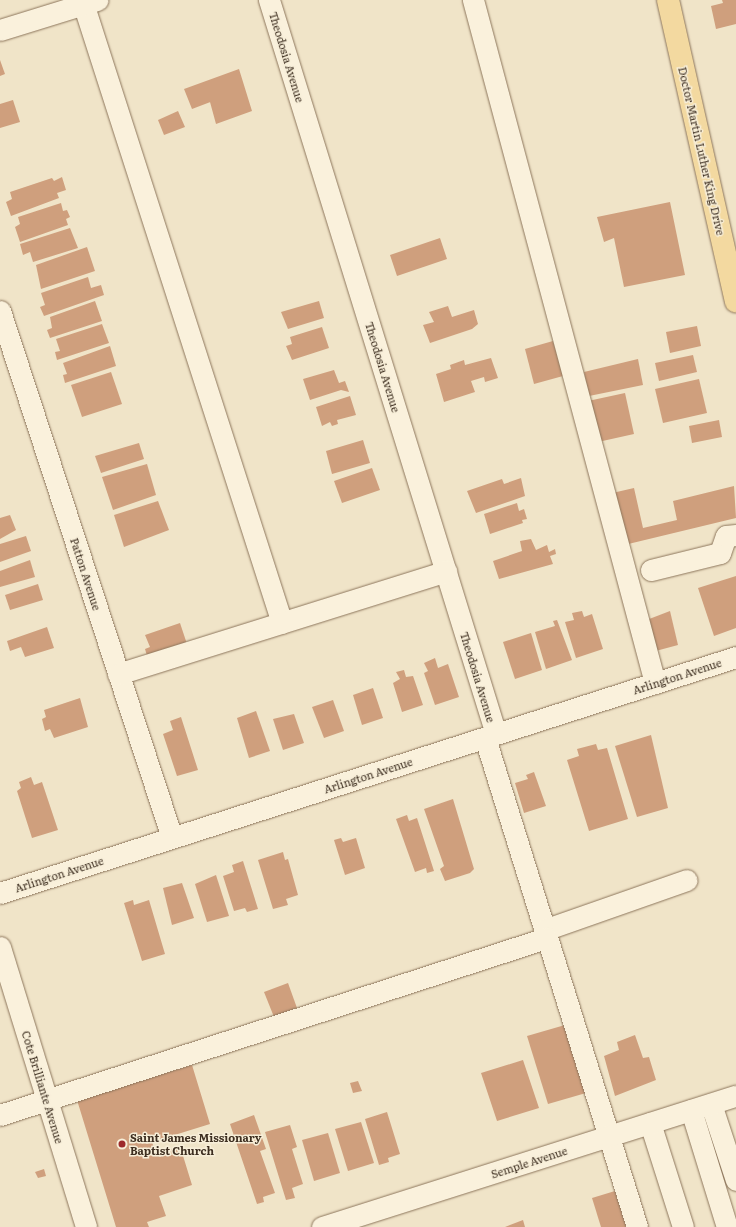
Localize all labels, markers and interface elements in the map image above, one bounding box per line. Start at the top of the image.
street label: Theodosia Avenue [267,10,307,104]
street label: Doctor Martin Luther King Drive [676,65,728,237]
street label: Theodosia Avenue [363,320,403,414]
street label: Patton Avenue [68,536,104,612]
street label: Theodosia Avenue [458,630,498,724]
street label: Arlington Avenue [631,655,723,697]
street label: Arlington Avenue [322,754,414,796]
street label: Arlington Avenue [13,853,105,895]
street label: Cote Brilliante Avenue [20,1029,66,1145]
place label: Saint James Missionary Baptist Church [130,1131,261,1157]
marker: Saint James Missionary Baptist Church [117,1139,127,1149]
street label: Semple Avenue [489,1143,569,1181]

